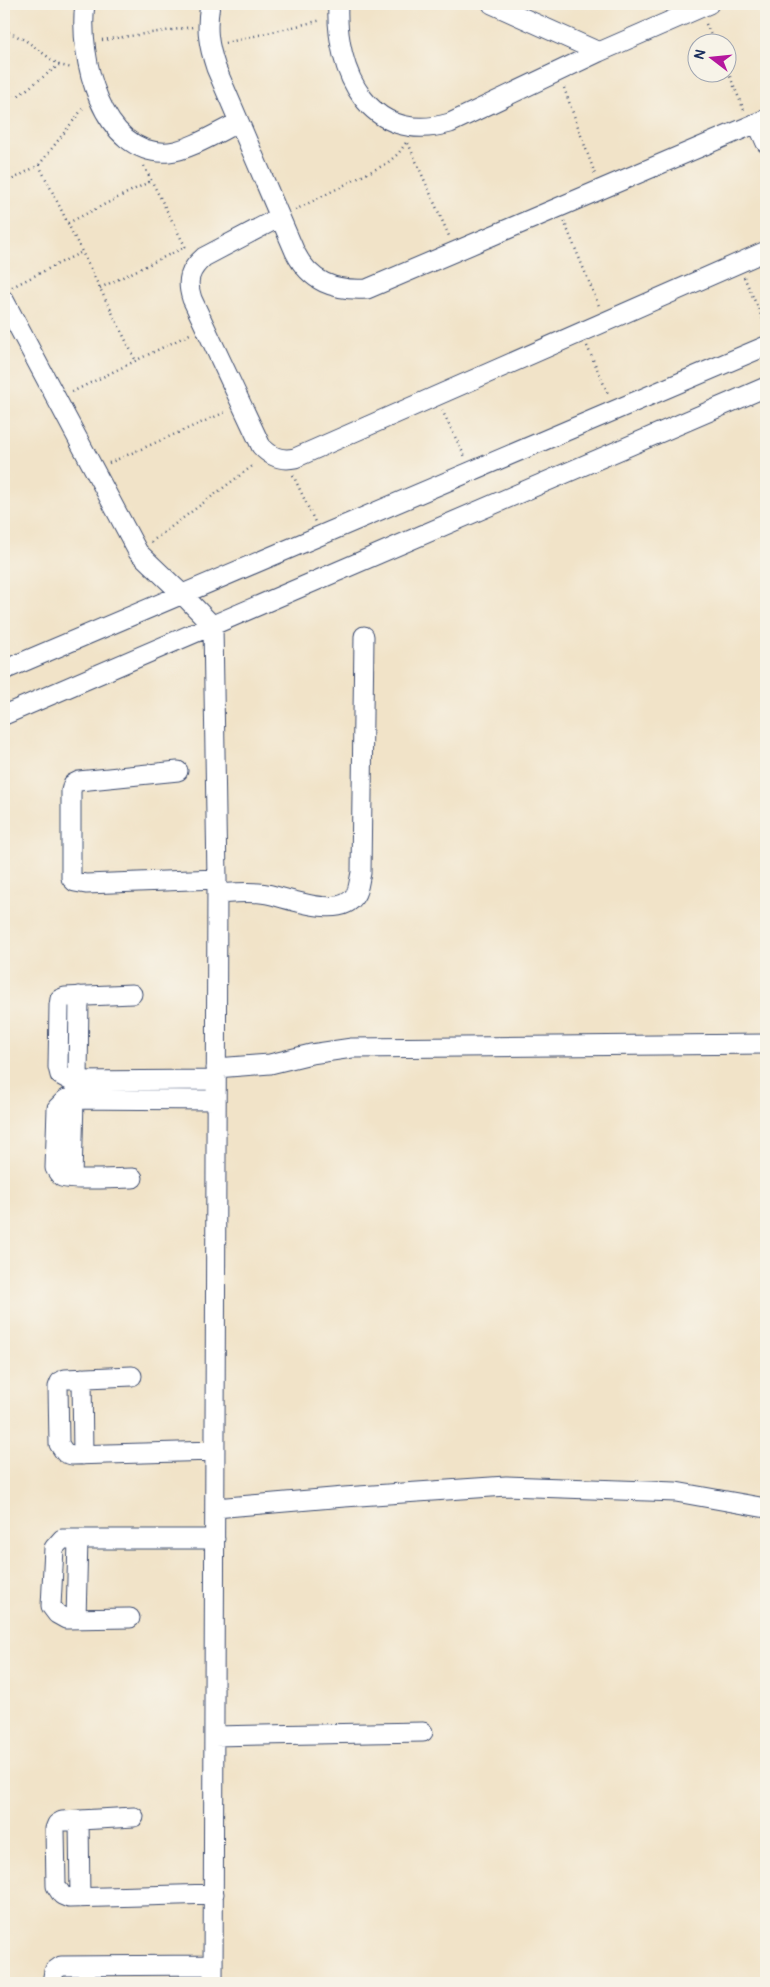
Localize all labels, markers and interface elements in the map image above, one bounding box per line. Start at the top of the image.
north arrow [688,32,738,82]
text: N [691,48,709,61]

